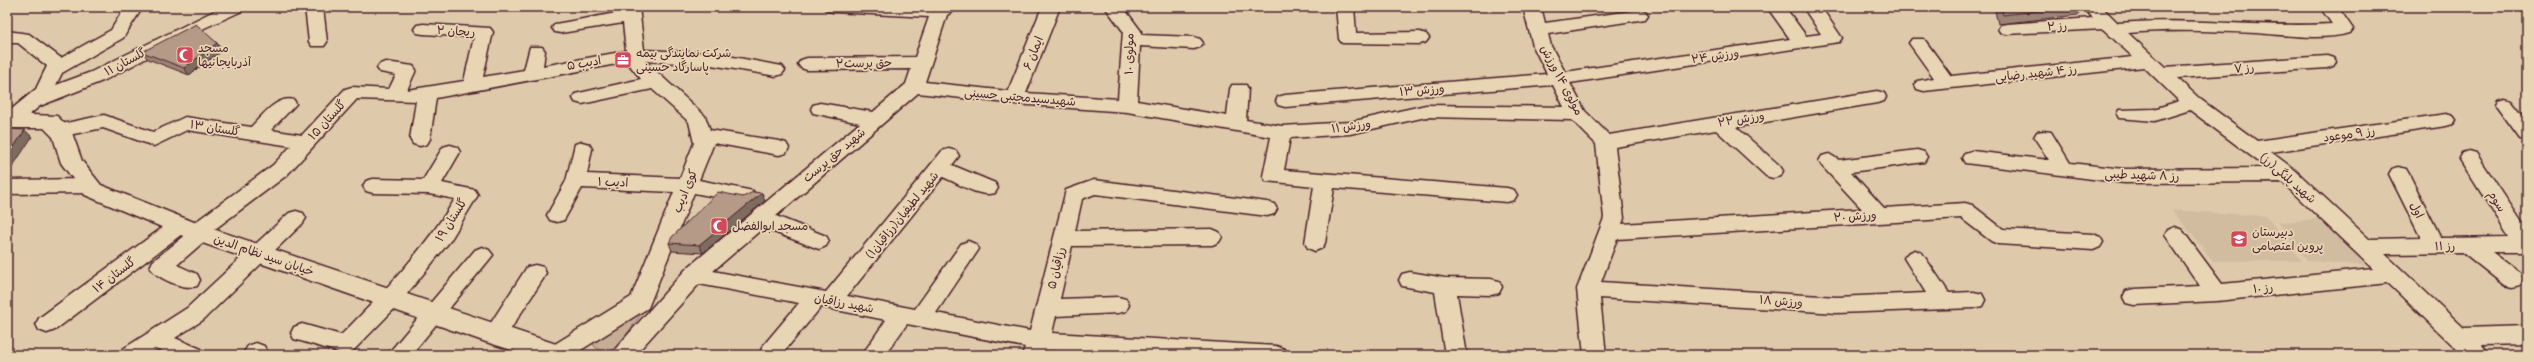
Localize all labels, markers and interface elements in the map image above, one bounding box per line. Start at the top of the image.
street label: رز ۲ [2047,16,2067,35]
street label: ریحان ۲ [436,21,476,40]
street label: ایمان ۶ [1018,33,1047,72]
street label: مولوی ۱۰ [1120,33,1137,75]
place label: مسجد آذربایجانیها [198,39,252,70]
street label: مولوی ۱۴ ورزش [1537,42,1588,118]
street label: گلستان ۱۱ [101,43,149,80]
place label: شرکت نمایندگی بیمه پاسارگاد حسینی [636,44,731,75]
street label: ورزش ۲۴ [1690,44,1740,67]
mosque icon: مسجد آذربایجانیها [175,45,195,65]
office icon: شرکت نمایندگی بیمه پاسارگاد حسینی [613,50,633,70]
street label: ادیب ۵ [565,51,603,74]
street label: حق پرست۲ [836,54,892,71]
street label: رز ۷ [2233,58,2255,77]
street label: رز ۴ شهید رضایی [1994,60,2078,85]
street label: ورزش ۱۳ [1399,79,1445,100]
street label: شهیدسیدمجتبی حسینی [964,83,1077,110]
street label: گلستان ۱۵ [304,96,350,143]
street label: ورزش ۲۲ [1716,106,1766,131]
street label: ورزش ۱۱ [1330,114,1372,137]
street label: گلستان ۱۳ [189,115,241,140]
street label: رز ۹ موعود [2322,121,2376,146]
street label: شهید حق پرست [799,123,869,186]
street label: شهید پلنگی(رز) [2256,148,2320,207]
street label: رز ۸ شهید طیبی [2104,165,2180,184]
street label: کوی ادیب [668,166,701,215]
street label: شهید لطیفیان(رزاقیان۱) [861,167,942,262]
street label: ادیب ۱ [597,172,629,191]
street label: سوم [2483,187,2511,215]
street label: گلستان ۱۹ [431,195,471,245]
street label: اول [2406,199,2429,221]
street label: ورزش ۲۰ [1833,206,1877,225]
mosque icon: مسجد ابوالفضل [709,216,729,236]
place label: مسجد ابوالفضل [732,217,808,234]
place label: دبیرستان پروین اعتصامی [2252,223,2323,254]
street label: خیابان سید نظام الدین [211,229,317,281]
school or university icon: دبیرستان پروین اعتصامی [2229,229,2249,249]
street label: رز ۱۱ [2435,237,2455,254]
street label: رزاقیان ۵ [1042,245,1069,291]
street label: گلستان ۱۴ [89,253,139,296]
street label: رز ۱۰ [2252,278,2274,297]
street label: شهید رزاقیان [813,288,875,317]
street label: ورزش ۱۸ [1759,290,1803,311]

